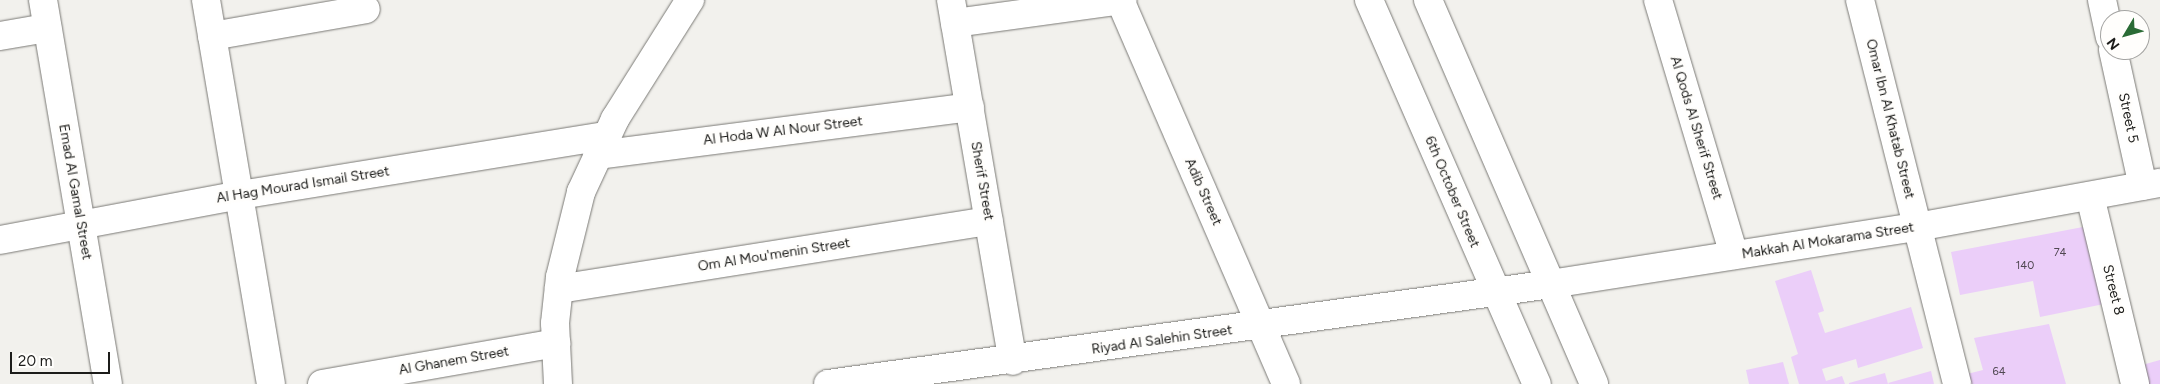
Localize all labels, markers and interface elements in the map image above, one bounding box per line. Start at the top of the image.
north arrow [2100,10,2150,60]
text: N [2103,34,2123,53]
street label: Omar Ibn Al Khatab Street [1862,37,1918,201]
street label: Al Qods Al Sherif Street [1666,54,1726,202]
street label: Street 5 [2115,91,2141,145]
street label: Al Hoda W Al Nour Street [702,113,864,149]
street label: Emad Al Gamal Street [55,123,95,261]
street label: 6th October Street [1421,134,1483,250]
street label: Sherif Street [967,140,997,222]
street label: Adib Street [1181,156,1225,228]
street label: Al Hag Mourad Ismail Street [215,163,391,207]
street label: Makkah Al Mokarama Street [1741,219,1915,263]
street label: Om Al Mou'menin Street [697,235,851,275]
house number: 74 [2054,246,2066,260]
house number: 140 [2016,259,2034,273]
street label: Street 8 [2099,263,2127,317]
street label: Riyad Al Salehin Street [1091,322,1233,358]
scale bar [12,342,112,374]
street label: Al Ghanem Street [398,343,510,379]
text: 20 m [18,352,52,370]
house number: 64 [1992,365,2006,379]

